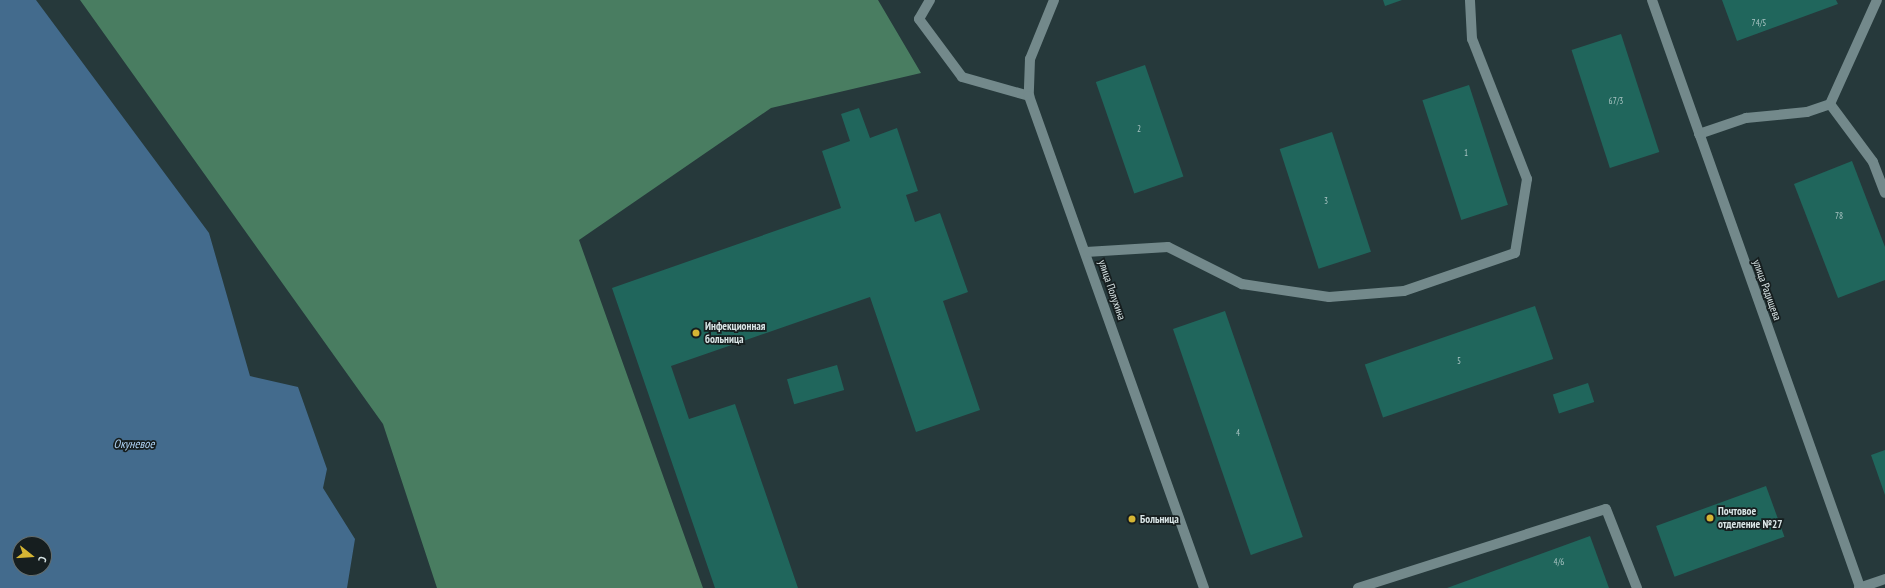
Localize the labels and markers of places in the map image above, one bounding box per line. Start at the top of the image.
place label: Инфекционная больница [705,320,765,346]
marker: Инфекционная больница [690,327,702,339]
place label: Почтовое отделение №27 [1718,505,1782,531]
place label: Больница [1140,512,1179,526]
marker: Почтовое отделение №27 [1705,513,1715,523]
marker: Больница [1127,514,1137,524]

